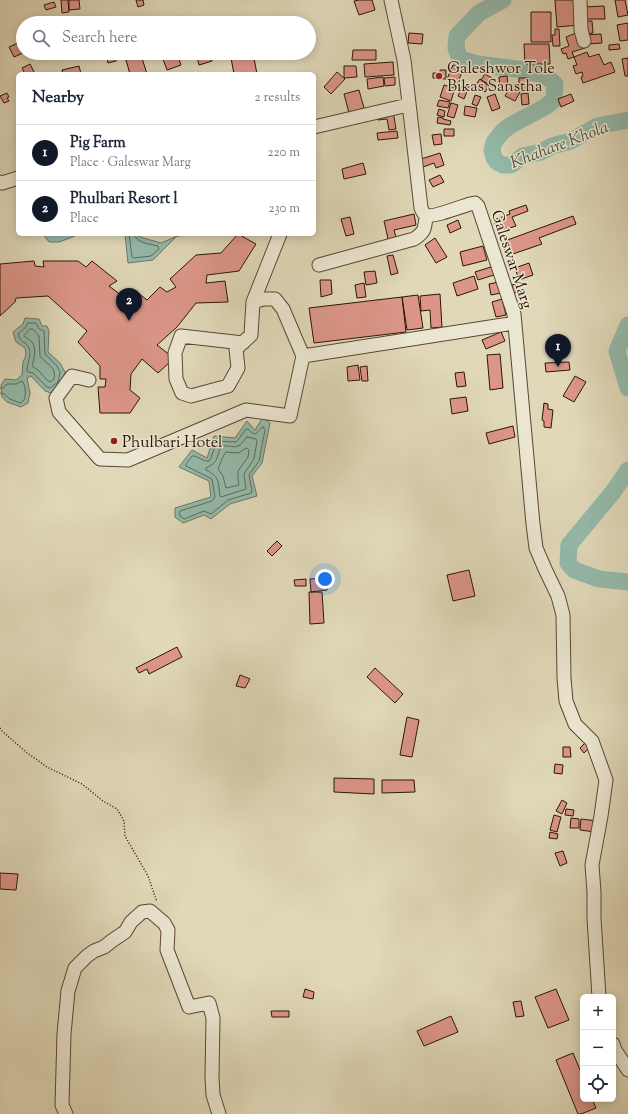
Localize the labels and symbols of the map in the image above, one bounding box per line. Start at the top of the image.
place label: Galeshwor Tole Bikas Sanstha [447,58,555,99]
marker: Galeshwor Tole Bikas Sanstha [434,71,444,81]
water label: Khahare Khola [507,116,613,176]
street label: Galeswar Marg [484,207,537,312]
pin: 2 [116,288,142,321]
pin: 1 [545,334,571,367]
place label: Phulbari Hotel [122,432,223,455]
marker: Phulbari Hotel [109,436,119,446]
your location [315,569,335,589]

